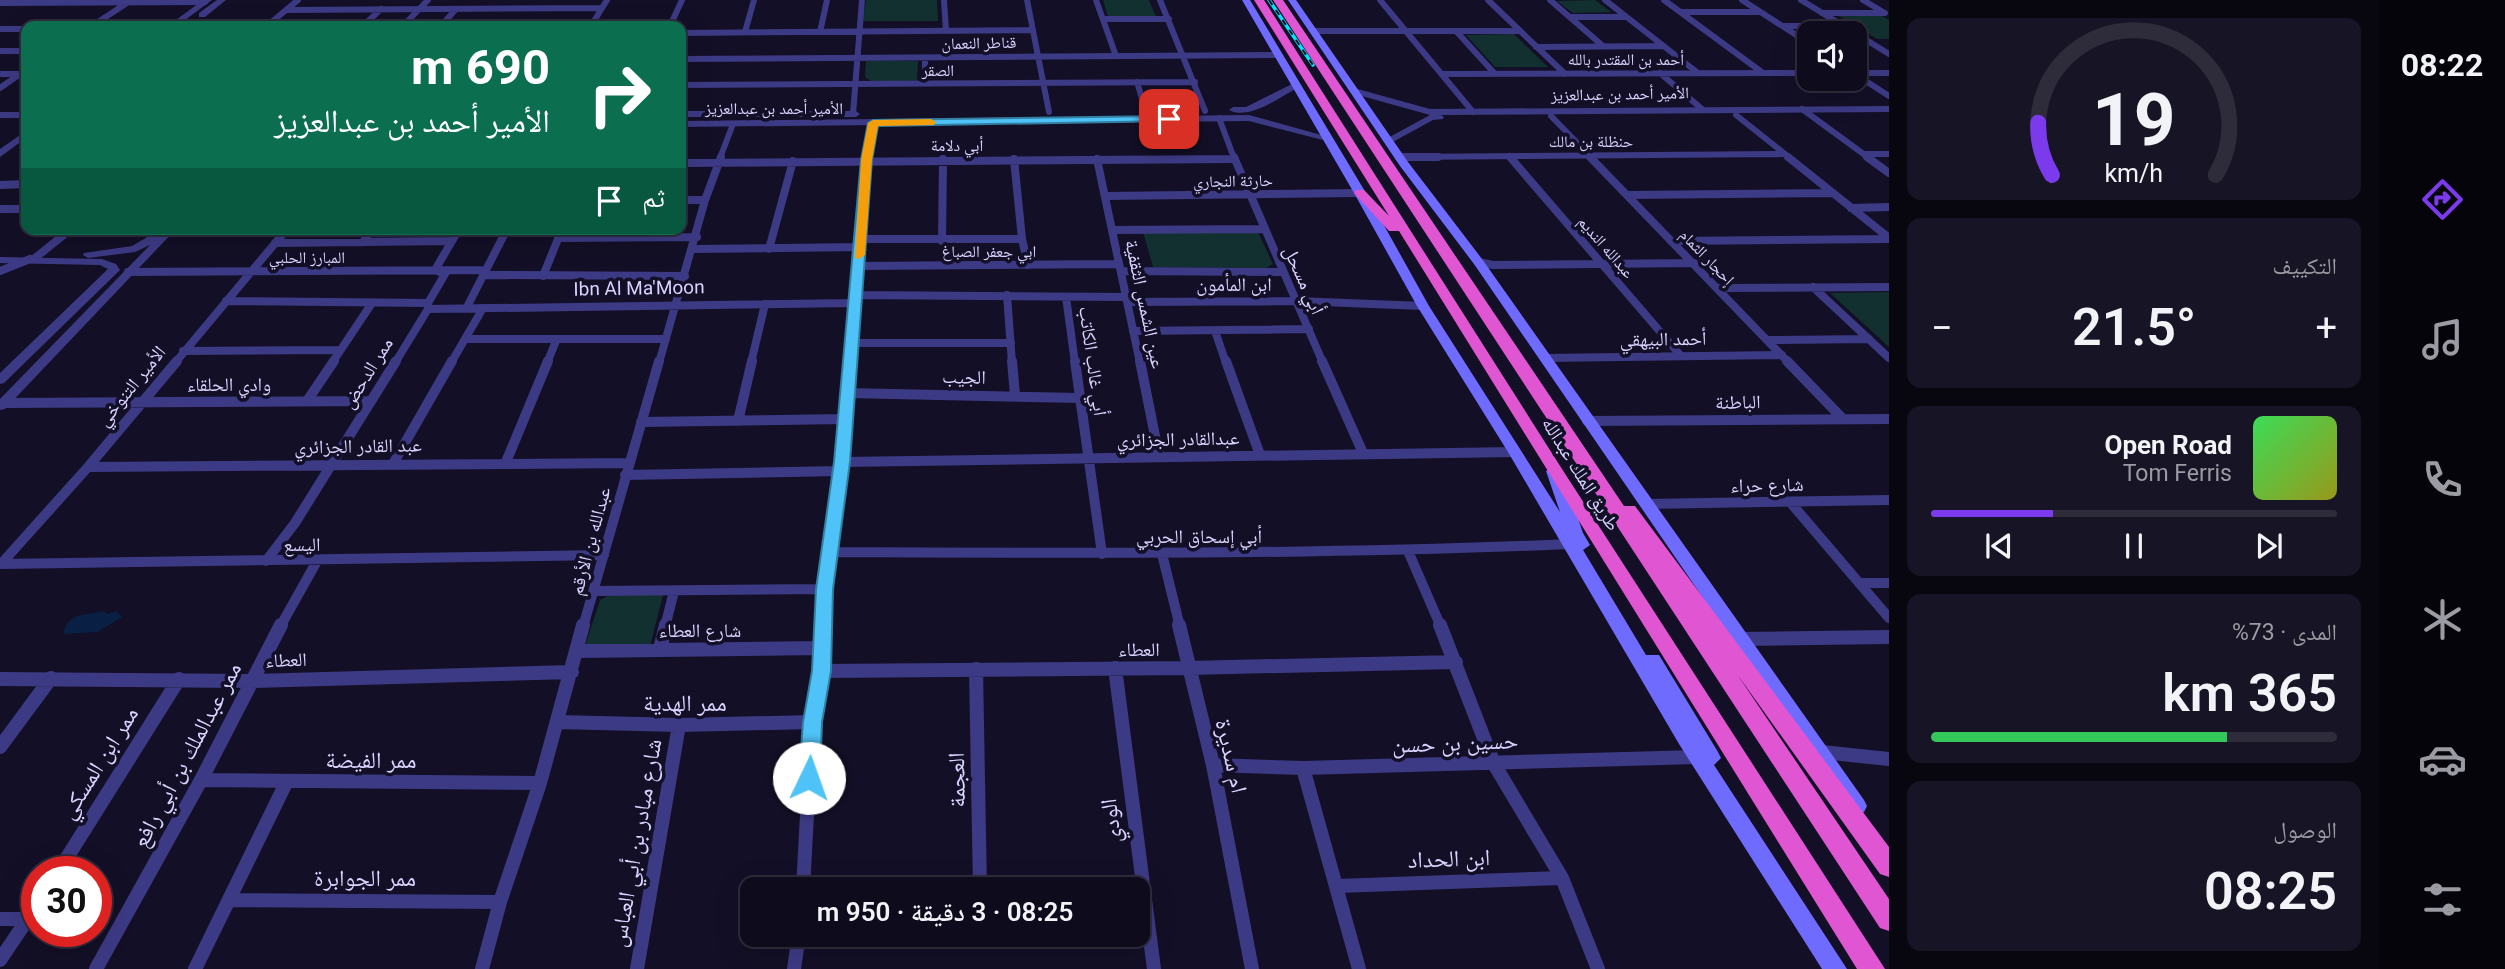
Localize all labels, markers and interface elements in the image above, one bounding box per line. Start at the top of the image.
map controls [1797,21,1867,91]
button: sound [1797,21,1867,91]
street label: قناطر النعمان [941,33,1017,54]
text: 690 m [411,39,550,96]
text: 08:22 [2401,46,2483,84]
icon: right [574,49,665,140]
street label: أحمد بن المقتدر بالله [1568,50,1684,70]
street label: الصقر [921,61,954,80]
text: 19 [2092,77,2176,163]
street label: الأمير أحمد بن عبدالعزيز [1550,83,1689,106]
pin [1139,89,1199,149]
street label: الأمير أحمد بن عبدالعزيز [704,99,843,119]
icon: arrive [1150,100,1188,138]
text: الأمير أحمد بن عبدالعزيز [274,102,550,140]
street label: حنظلة بن مالك [1549,132,1633,152]
street label: أبي دلامة [931,136,983,158]
text: km/h [2105,159,2163,188]
street label: حارثة النجاري [1193,171,1273,194]
icon: directions [2418,175,2467,224]
icon: arrive [590,182,628,220]
text: ثم [642,183,665,213]
street label: عبدالله النديم [1573,212,1638,283]
street label: إحجار الثمام [1675,225,1738,290]
street label: عين الشمس الثقفية [1120,238,1170,371]
street label: ابي جعفر الصباغ [942,242,1036,264]
street label: أبي مسحل [1275,242,1329,319]
street label: المبارز الحلبي [269,248,345,270]
text: التكييف [2272,253,2337,280]
street label: ابن المأمون [1196,273,1272,296]
street label: Ibn Al Ma'Moon [573,275,705,301]
text: 21.5° [2072,297,2196,358]
street label: أبي غالب الكاتب [1070,305,1112,418]
text: − [1931,306,1953,350]
text: + [2315,306,2337,350]
icon: music [2418,315,2467,364]
street label: أحمد البيهقي [1619,327,1707,355]
street label: ممر الدحض [336,333,398,413]
street label: الأمير التنوخي [91,341,174,433]
street label: الجيب [942,365,986,389]
street label: وادي الحلقاء [187,373,271,399]
street label: الباطنة [1715,390,1761,414]
street label: طريق الملك عبدالله [1537,413,1625,535]
street label: عبدالقادر الجزائري [1116,426,1240,455]
text: Open Road [2104,430,2232,460]
street label: عبد القادر الجزائري [294,433,422,462]
icon: phone [2418,455,2467,504]
text: Tom Ferris [2123,460,2232,487]
street label: شارع حراء [1730,473,1804,497]
street label: عبدالله بن الأرقم [564,484,617,598]
street label: أبي إسحاق الحربي [1136,525,1262,551]
icon: previous [1980,527,2018,565]
icon: pause [2115,527,2153,565]
icon: next [2250,527,2288,565]
street label: اليسع [283,533,321,557]
icon: climate [2418,595,2467,644]
street label: شارع العطاء [659,619,741,642]
text: المدى · 73% [2232,619,2337,646]
street label: العطاء [1118,638,1160,661]
street label: العطاء [265,648,307,672]
street label: ممر عبدالملك بن أبي رافع [126,657,252,855]
text: 365 km [2162,663,2337,724]
street label: ممر الهدية [643,690,727,717]
street label: ممر ابن المسكي [54,702,148,827]
street label: ام سديرة [1207,716,1253,796]
street label: حسين بن حسن [1391,727,1519,759]
icon: car [2418,735,2467,784]
street label: شارع مبادر بن أبي العباس [604,737,672,950]
position arrow [772,741,846,815]
street label: ممر الفيضة [326,747,416,774]
street label: العجمة [943,752,971,808]
street label: الودي [1095,797,1132,845]
text: الوصول [2273,817,2337,844]
street label: ابن الحداد [1407,844,1491,874]
speed limit sign: 30 [21,856,112,947]
text: 08:25 [2204,861,2337,922]
street label: ممر الجوابرة [314,865,416,892]
icon: filters [2418,875,2467,924]
text: 08:25 · 3 دقيقة · 950 m [817,897,1073,927]

